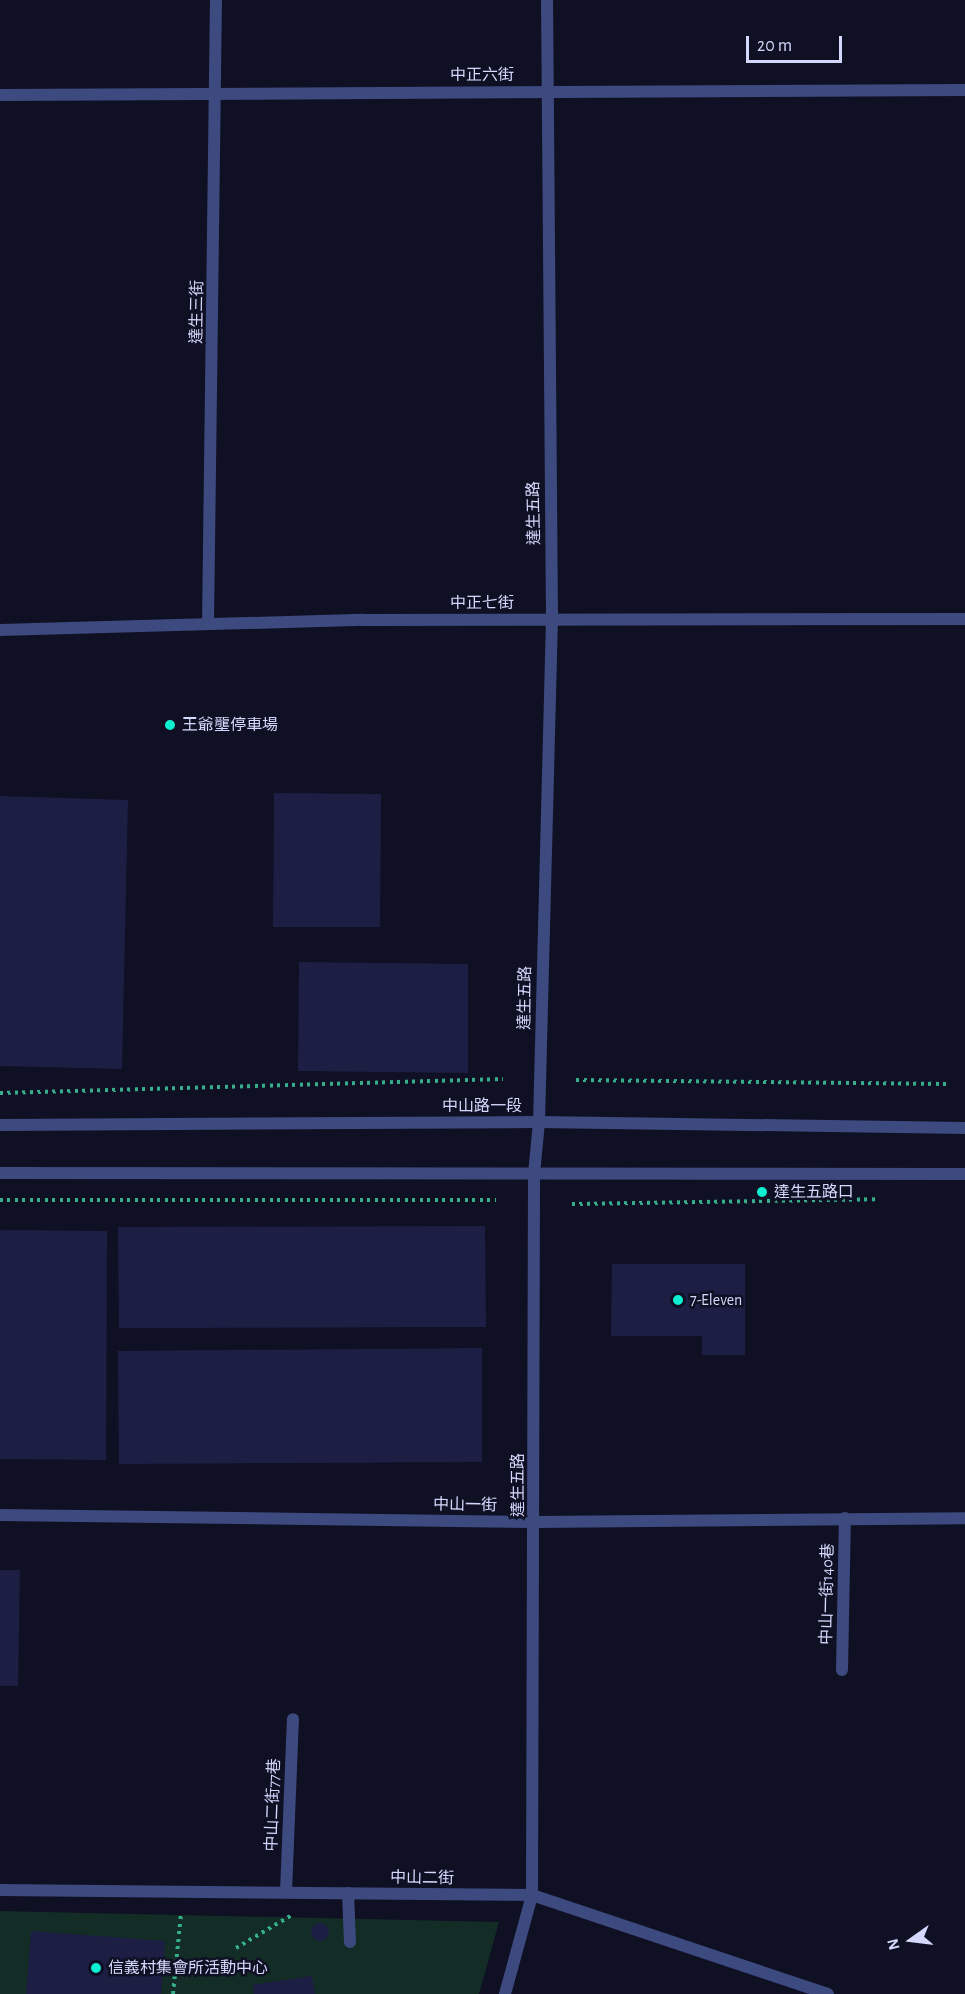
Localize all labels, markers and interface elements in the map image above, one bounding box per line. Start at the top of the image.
scale bar [749,24,845,62]
text: 20 m [757,37,792,55]
street label: 中正六街 [450,65,514,85]
street label: 達生三街 [187,280,207,344]
street label: 達生五路 [524,481,544,545]
street label: 中正七街 [450,593,514,613]
place label: 王爺壟停車場 [182,715,278,735]
marker: 王爺壟停車場 [163,718,177,732]
street label: 達生五路 [515,966,535,1030]
street label: 中山路一段 [442,1096,522,1116]
place label: 達生五路口 [774,1182,854,1202]
marker: 達生五路口 [755,1185,769,1199]
place label: 7-Eleven [690,1290,742,1310]
marker: 7-Eleven [671,1293,685,1307]
street label: 達生五路 [508,1453,528,1517]
street label: 中山一街 [433,1495,497,1515]
street label: 中山一街140巷 [817,1543,837,1645]
street label: 中山二街77巷 [262,1758,284,1852]
street label: 中山二街 [390,1868,454,1888]
north arrow [881,1910,941,1970]
text: N [884,1937,903,1952]
place label: 信義村集會所活動中心 [108,1958,268,1978]
marker: 信義村集會所活動中心 [89,1961,103,1975]

